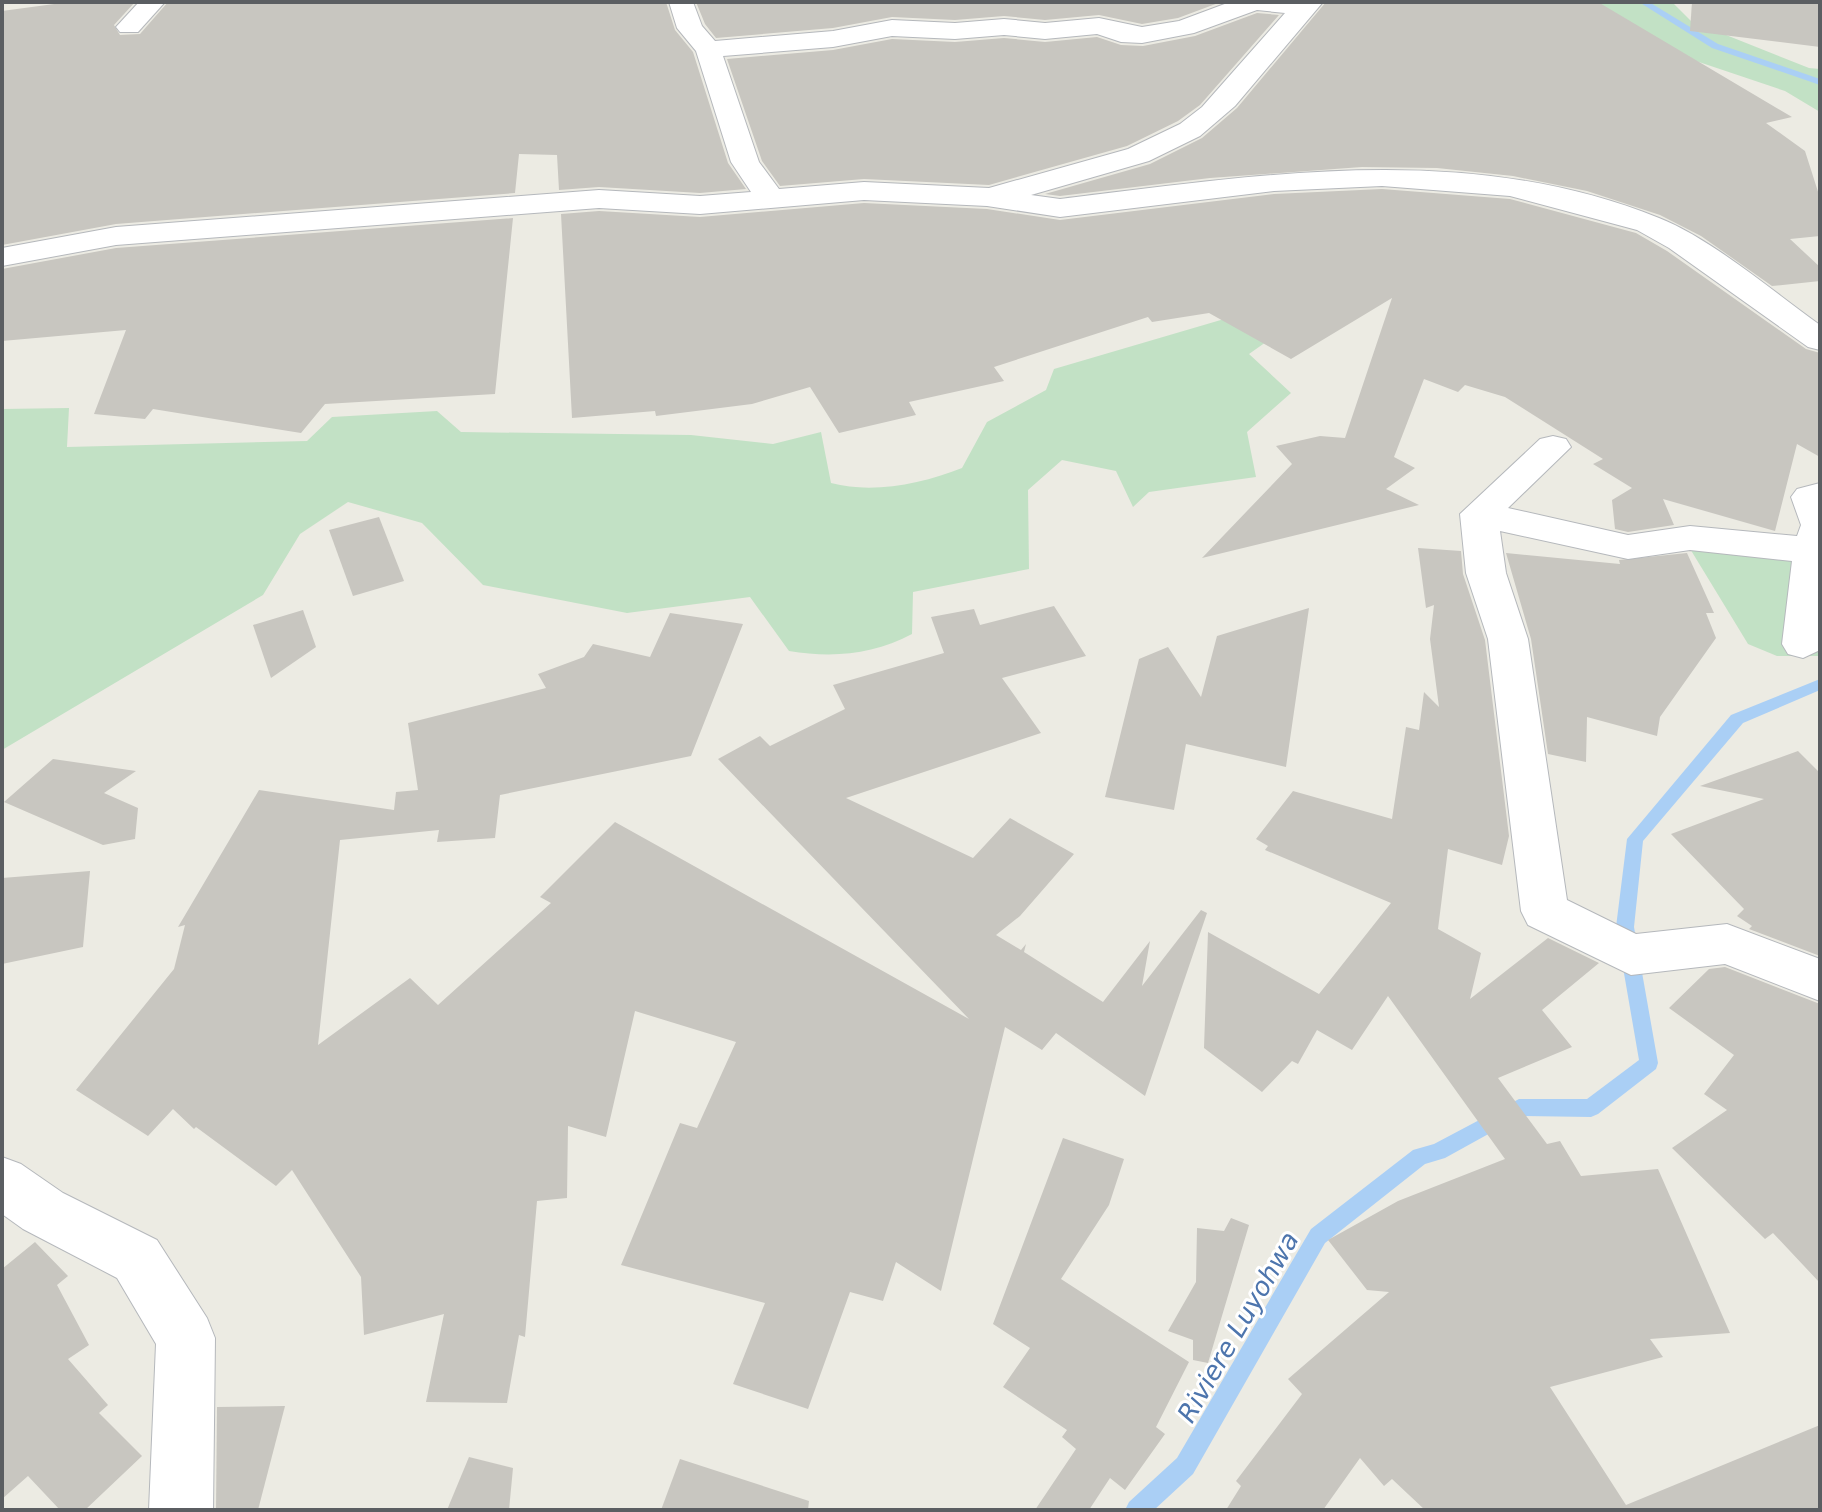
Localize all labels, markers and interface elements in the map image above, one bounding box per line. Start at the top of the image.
water label: Riviere Luyohwa [1171,1226,1305,1428]

